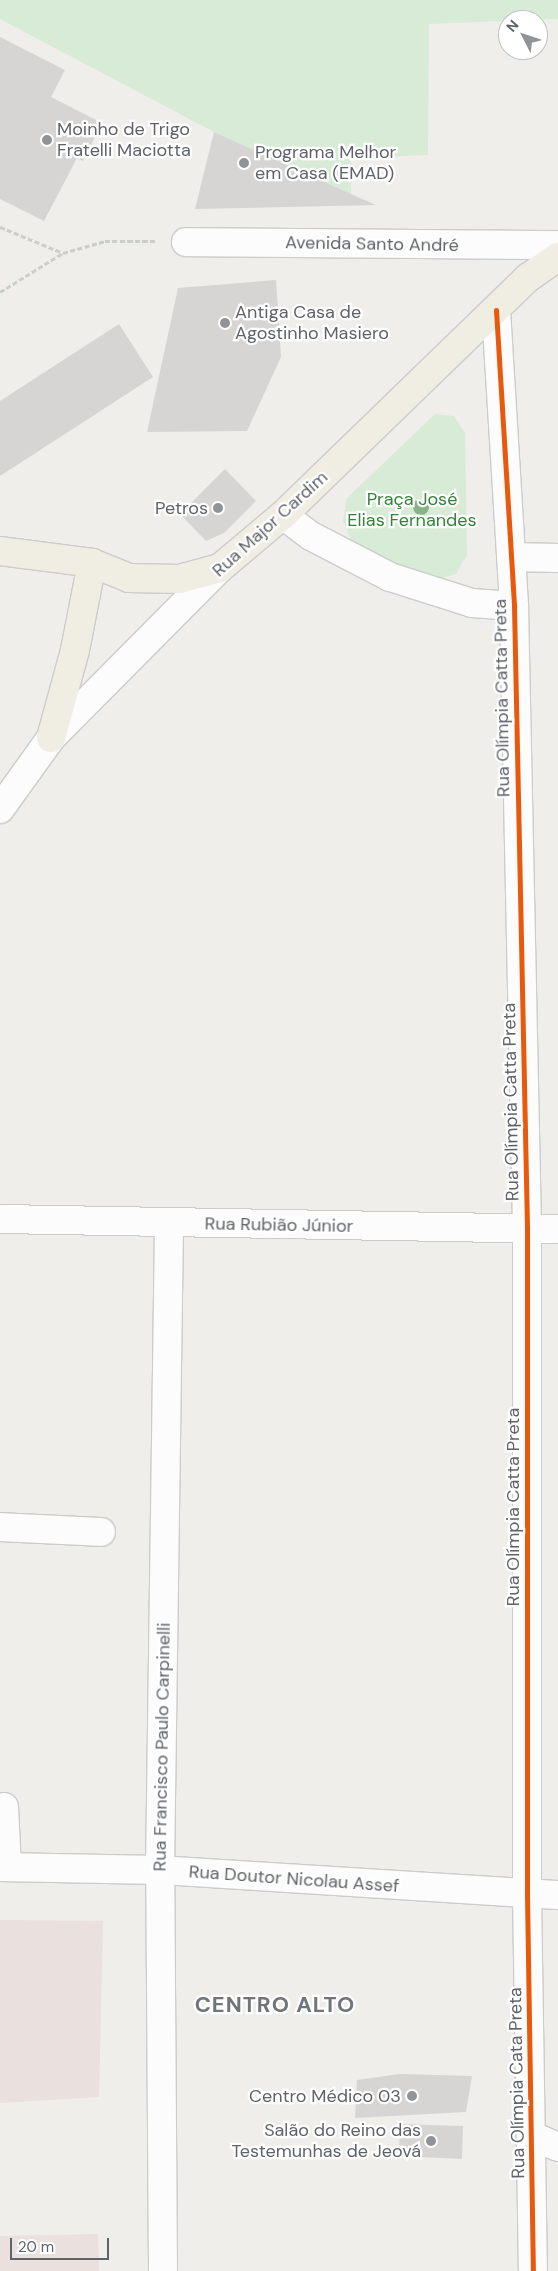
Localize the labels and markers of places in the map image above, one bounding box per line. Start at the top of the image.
place label: Moinho de Trigo Fratelli Maciotta [57,119,191,162]
marker: Moinho de Trigo Fratelli Maciotta [41,134,53,146]
place label: Programa Melhor em Casa (EMAD) [255,142,396,184]
marker: Programa Melhor em Casa (EMAD) [237,156,251,170]
place label: Antiga Casa de Agostinho Masiero [235,302,389,344]
marker: Antiga Casa de Agostinho Masiero [219,317,231,329]
place label: Petros [155,497,208,519]
marker: Petros [212,502,224,514]
place label: Centro Médico 03 [249,2085,401,2107]
marker: Centro Médico 03 [405,2089,419,2103]
place label: Salão do Reino das Testemunhas de Jeová [231,2120,421,2162]
marker: Salão do Reino das Testemunhas de Jeová [425,2135,437,2147]

